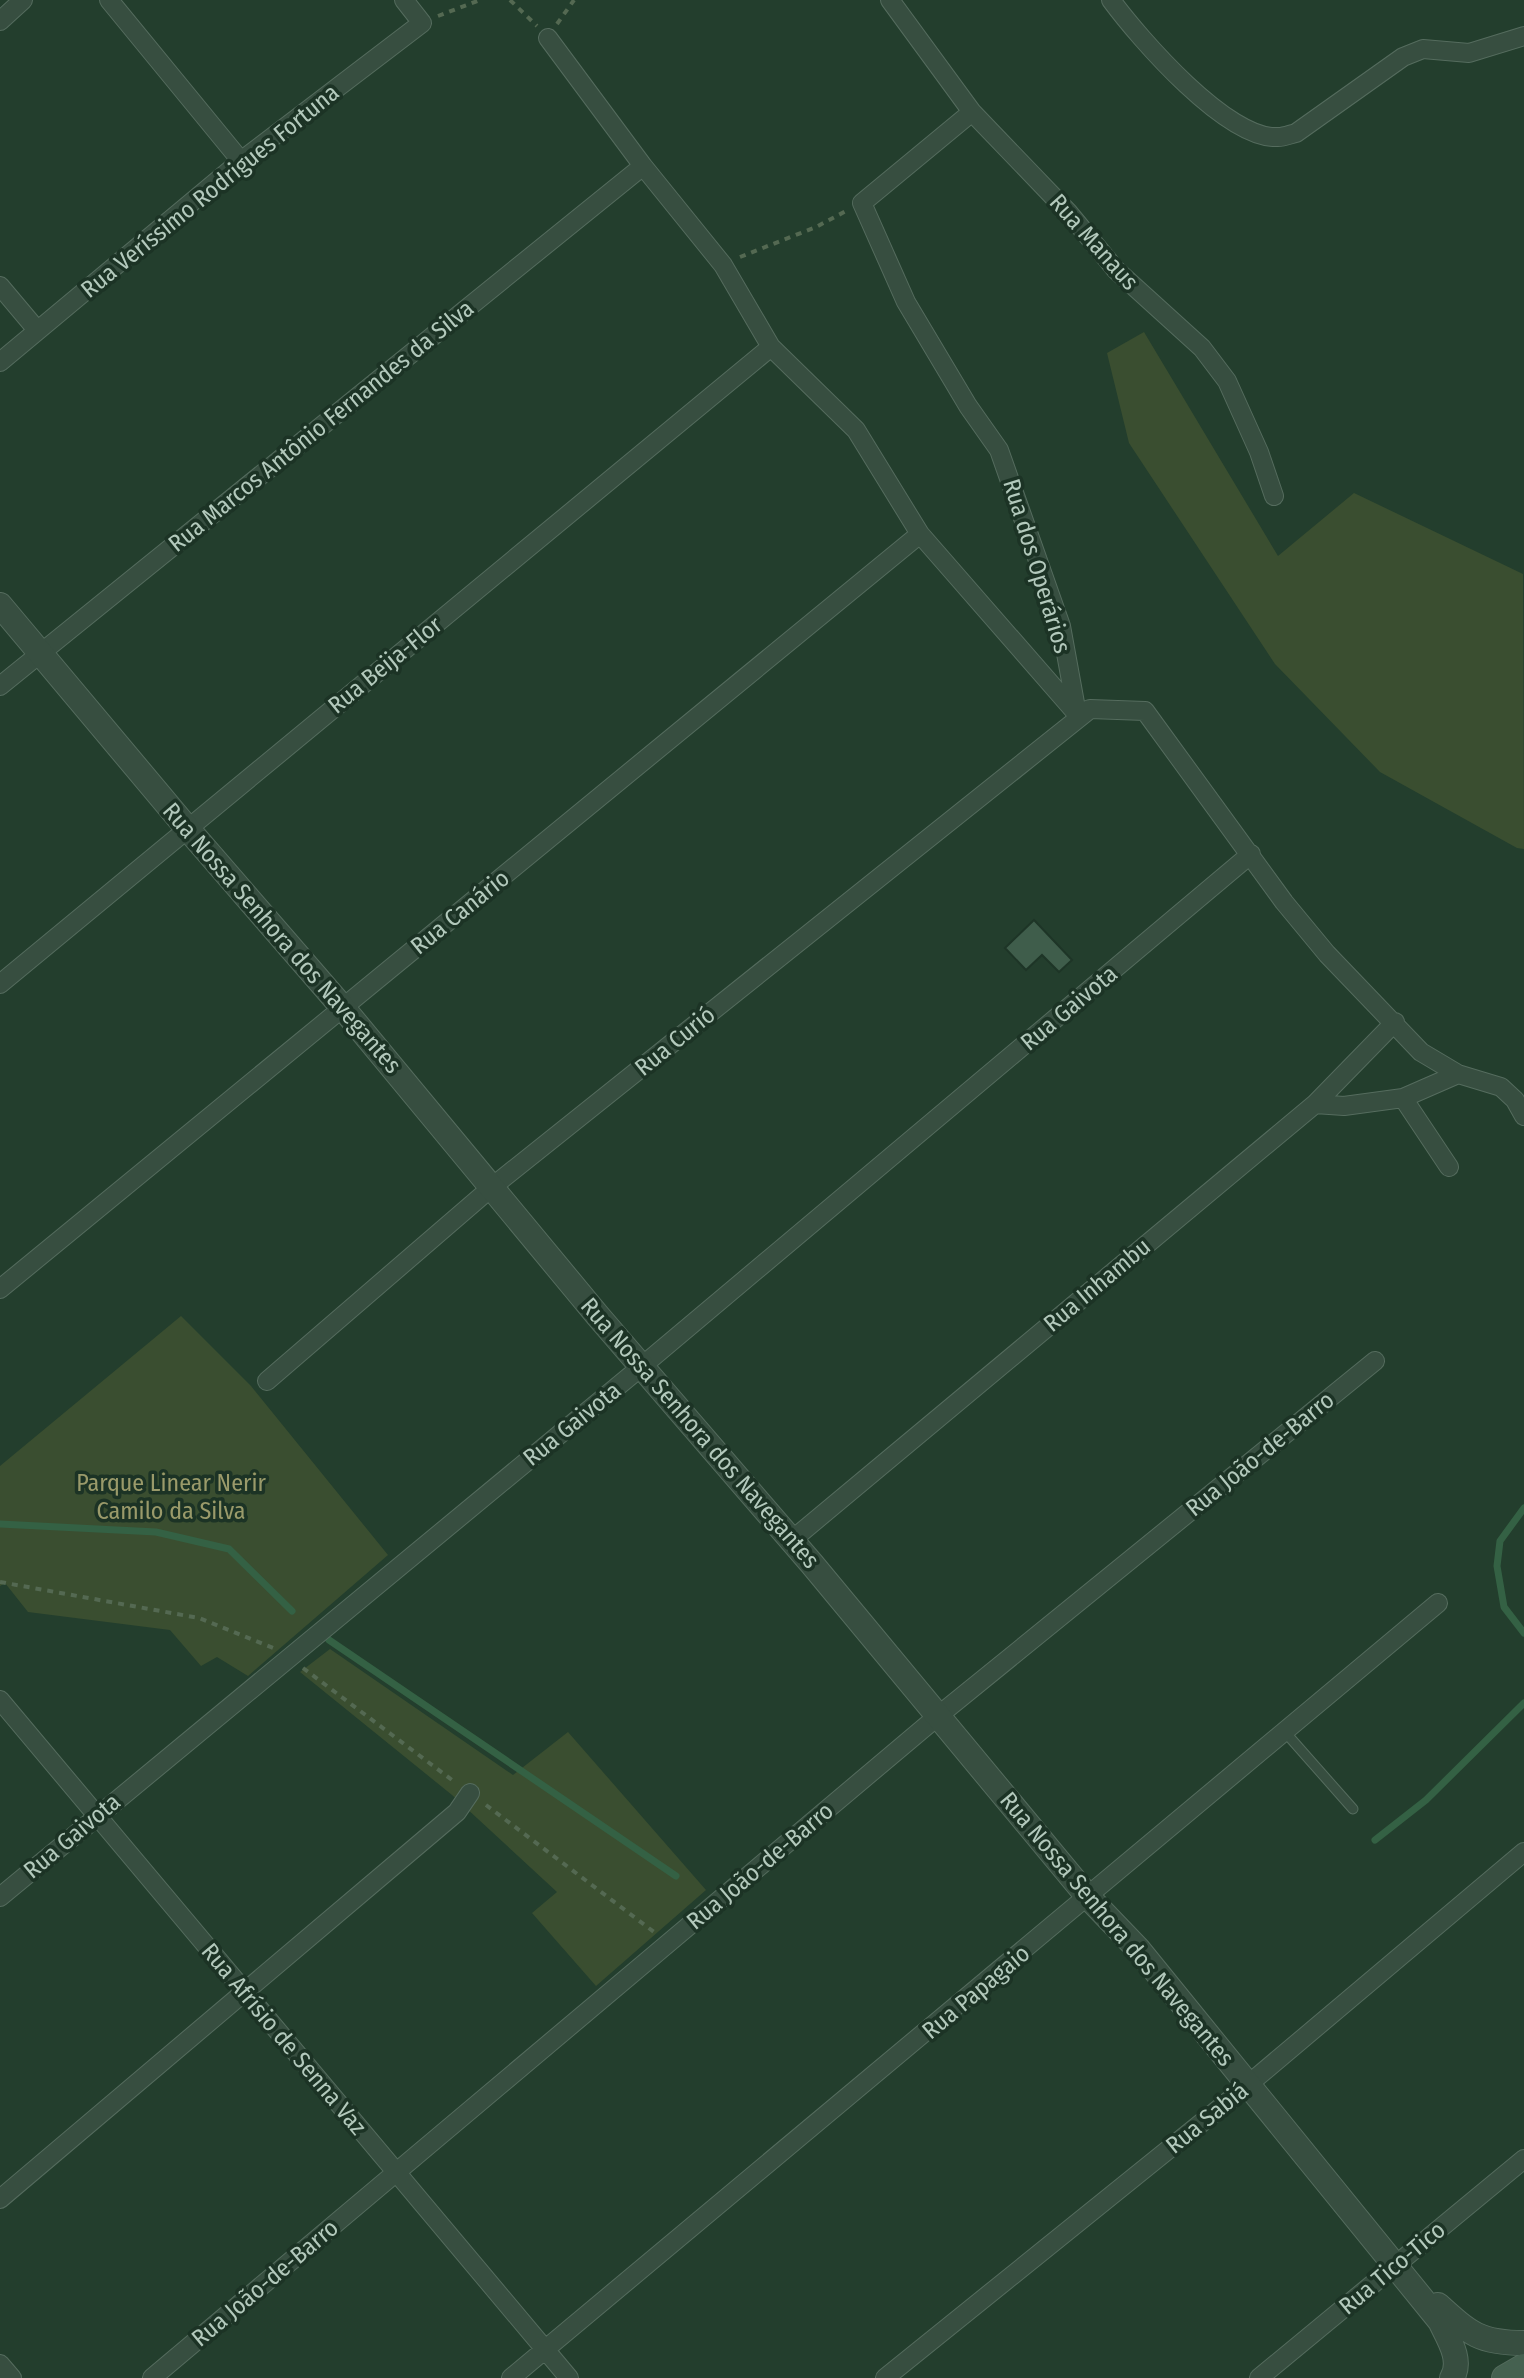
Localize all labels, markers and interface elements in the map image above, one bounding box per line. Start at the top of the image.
street label: Rua Veríssimo Rodrigues Fortuna [76,78,344,304]
street label: Rua Manaus [1044,188,1144,296]
street label: Rua Marcos Antônio Fernandes da Silva [163,294,479,558]
street label: Rua dos Operários [997,475,1077,657]
street label: Rua Beija-Flor [323,610,448,719]
street label: Rua Nossa Senhora dos Navegantes [157,797,407,1079]
street label: Rua Canário [405,864,515,960]
street label: Rua Gaivota [1015,960,1123,1056]
street label: Rua Curió [629,1000,721,1082]
street label: Rua Inhambu [1038,1232,1156,1338]
street label: Rua Nossa Senhora dos Navegantes [575,1292,825,1574]
street label: Rua Gaivota [518,1376,626,1472]
street label: Rua João-de-Barro [1180,1386,1340,1522]
park label: Parque Linear Nerir Camilo da Silva [76,1469,266,1525]
street label: Rua Nossa Senhora dos Navegantes [994,1786,1240,2072]
street label: Rua Gaivota [18,1788,126,1884]
street label: Rua João-de-Barro [681,1797,839,1935]
street label: Rua Afrísio de Senna Vaz [196,1938,372,2140]
street label: Rua Papagaio [917,1939,1035,2045]
street label: Rua Sabiá [1160,2077,1254,2159]
street label: Rua João-de-Barro [186,2214,344,2352]
street label: Rua Tico-Tico [1333,2216,1451,2320]

